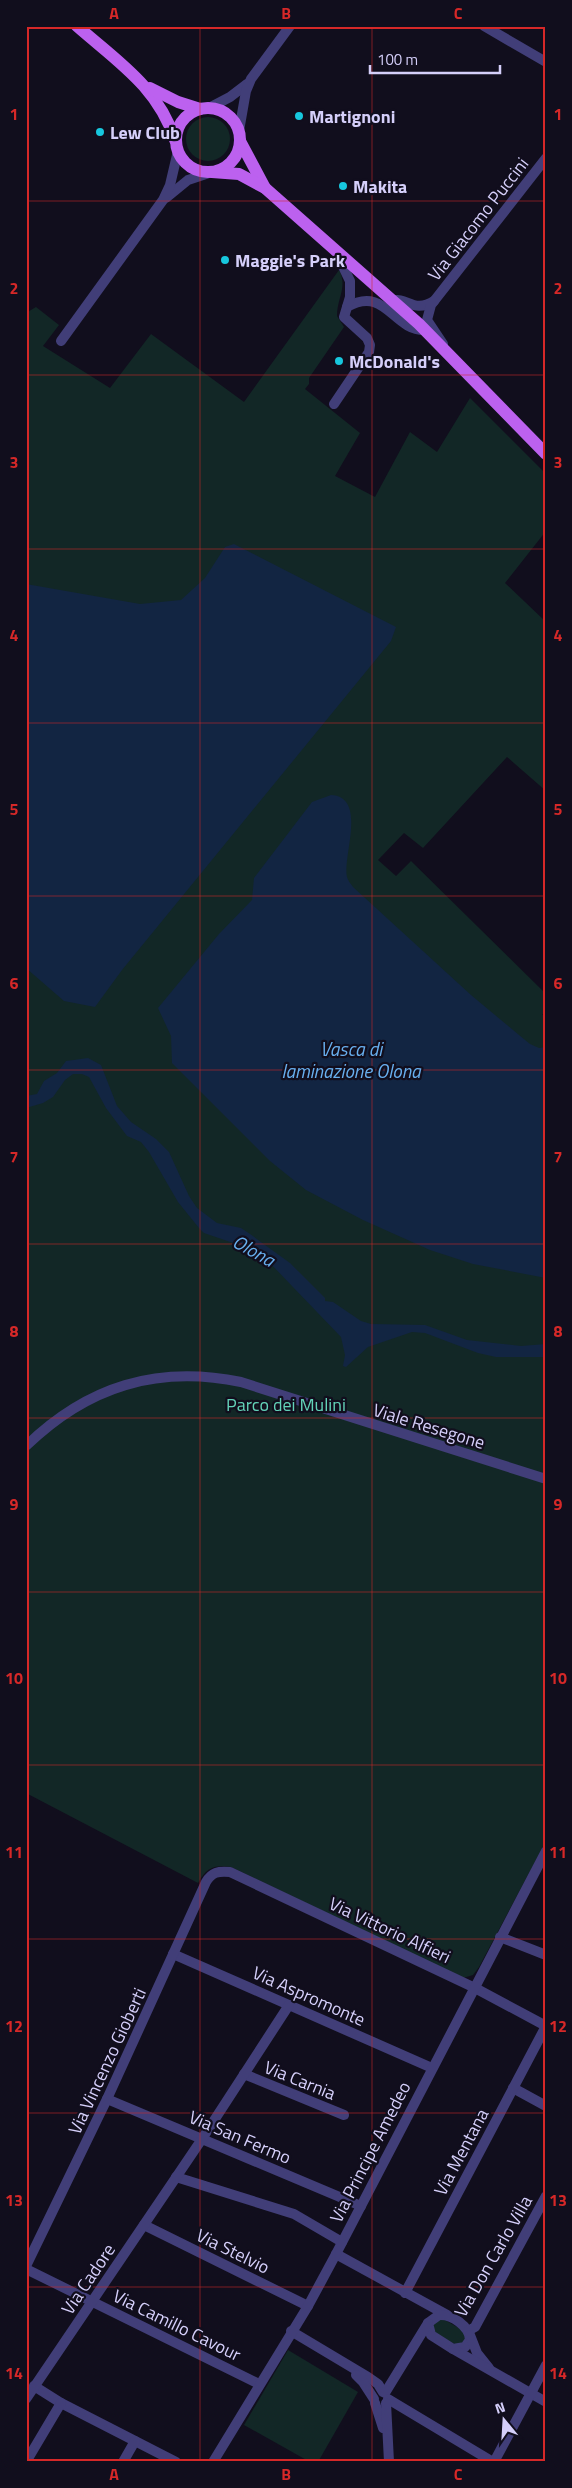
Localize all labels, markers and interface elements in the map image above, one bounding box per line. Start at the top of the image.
text: A [109,1,119,25]
text: B [281,1,291,25]
text: C [454,1,463,25]
scale bar [370,42,500,74]
text: 100 m [377,48,418,71]
text: 1 [10,102,18,126]
text: 1 [554,102,562,126]
place label: Martignoni [309,103,395,130]
marker: Martignoni [293,110,305,122]
place label: Lew Club [110,119,180,146]
marker: Lew Club [94,126,106,138]
street label: Via Giacomo Puccini [421,151,535,287]
place label: Makita [353,173,407,200]
marker: Makita [337,180,349,192]
place label: Maggie's Park [235,247,346,274]
marker: Maggie's Park [219,254,231,266]
text: 2 [10,276,18,300]
text: 2 [554,276,562,300]
place label: McDonald's [349,348,440,375]
marker: McDonald's [333,355,345,367]
text: 3 [10,450,18,474]
text: 3 [554,450,562,474]
text: 4 [10,623,19,647]
text: 4 [554,623,563,647]
text: 5 [10,797,19,821]
text: 5 [554,797,563,821]
text: 6 [10,971,19,995]
text: 6 [554,971,563,995]
water label: Vasca di laminazione Olona [281,1034,422,1085]
text: 7 [10,1145,18,1169]
text: 7 [554,1145,562,1169]
water label: Olona [228,1227,282,1274]
text: 8 [10,1319,19,1343]
text: 8 [554,1319,563,1343]
park label: Parco dei Mulini [226,1391,346,1418]
street label: Viale Resegone [370,1396,488,1456]
text: 9 [10,1492,19,1516]
text: 9 [554,1492,563,1516]
text: 10 [5,1666,23,1690]
text: 10 [549,1666,567,1690]
text: 11 [5,1840,23,1864]
text: 11 [549,1840,567,1864]
street label: Via Vittorio Alfieri [325,1890,455,1970]
street label: Via Aspromonte [248,1959,370,2033]
street label: Via Vincenzo Gioberti [61,1983,153,2139]
text: 12 [5,2014,23,2038]
text: 12 [549,2014,567,2038]
street label: Via Carnia [260,2053,340,2107]
street label: Via Principe Amedeo [323,2077,417,2227]
street label: Via San Fermo [185,2103,295,2171]
street label: Via Mentana [427,2104,495,2200]
text: 13 [5,2188,23,2212]
text: 13 [549,2188,567,2212]
street label: Via Don Carlo Villa [447,2190,539,2322]
street label: Via Stelvio [192,2222,274,2280]
street label: Via Cadore [54,2238,122,2320]
street label: Via Camillo Cavour [108,2282,246,2368]
text: 14 [5,2361,23,2385]
text: 14 [549,2361,567,2385]
north arrow [480,2396,530,2446]
text: N [492,2396,508,2419]
text: A [109,2462,119,2486]
text: B [281,2462,291,2486]
text: C [454,2462,463,2486]

